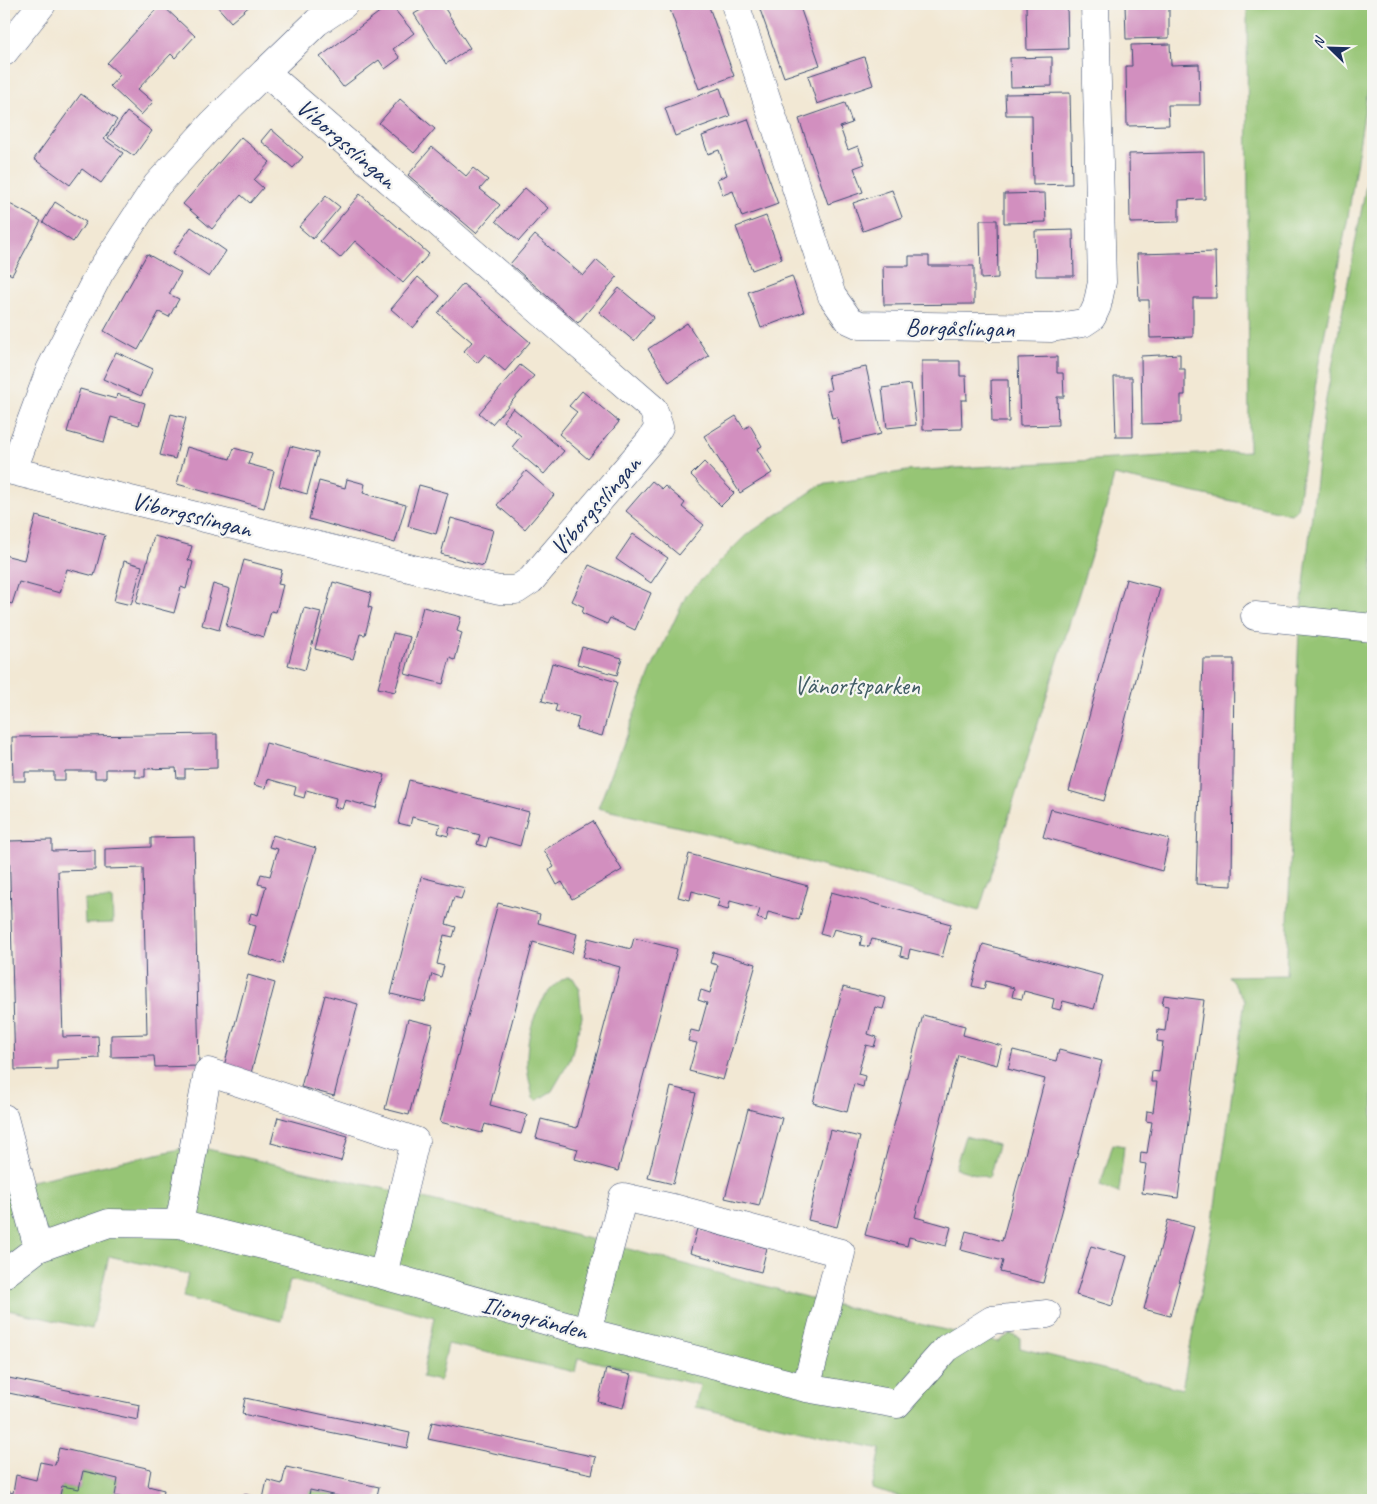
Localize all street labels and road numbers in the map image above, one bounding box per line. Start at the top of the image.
street label: Viborgsslingan [290,91,404,197]
street label: Borgåslingan [905,311,1016,345]
street label: Viborgsslingan [543,448,649,562]
street label: Viborgsslingan [128,485,257,546]
street label: Iliongränden [478,1288,593,1348]

